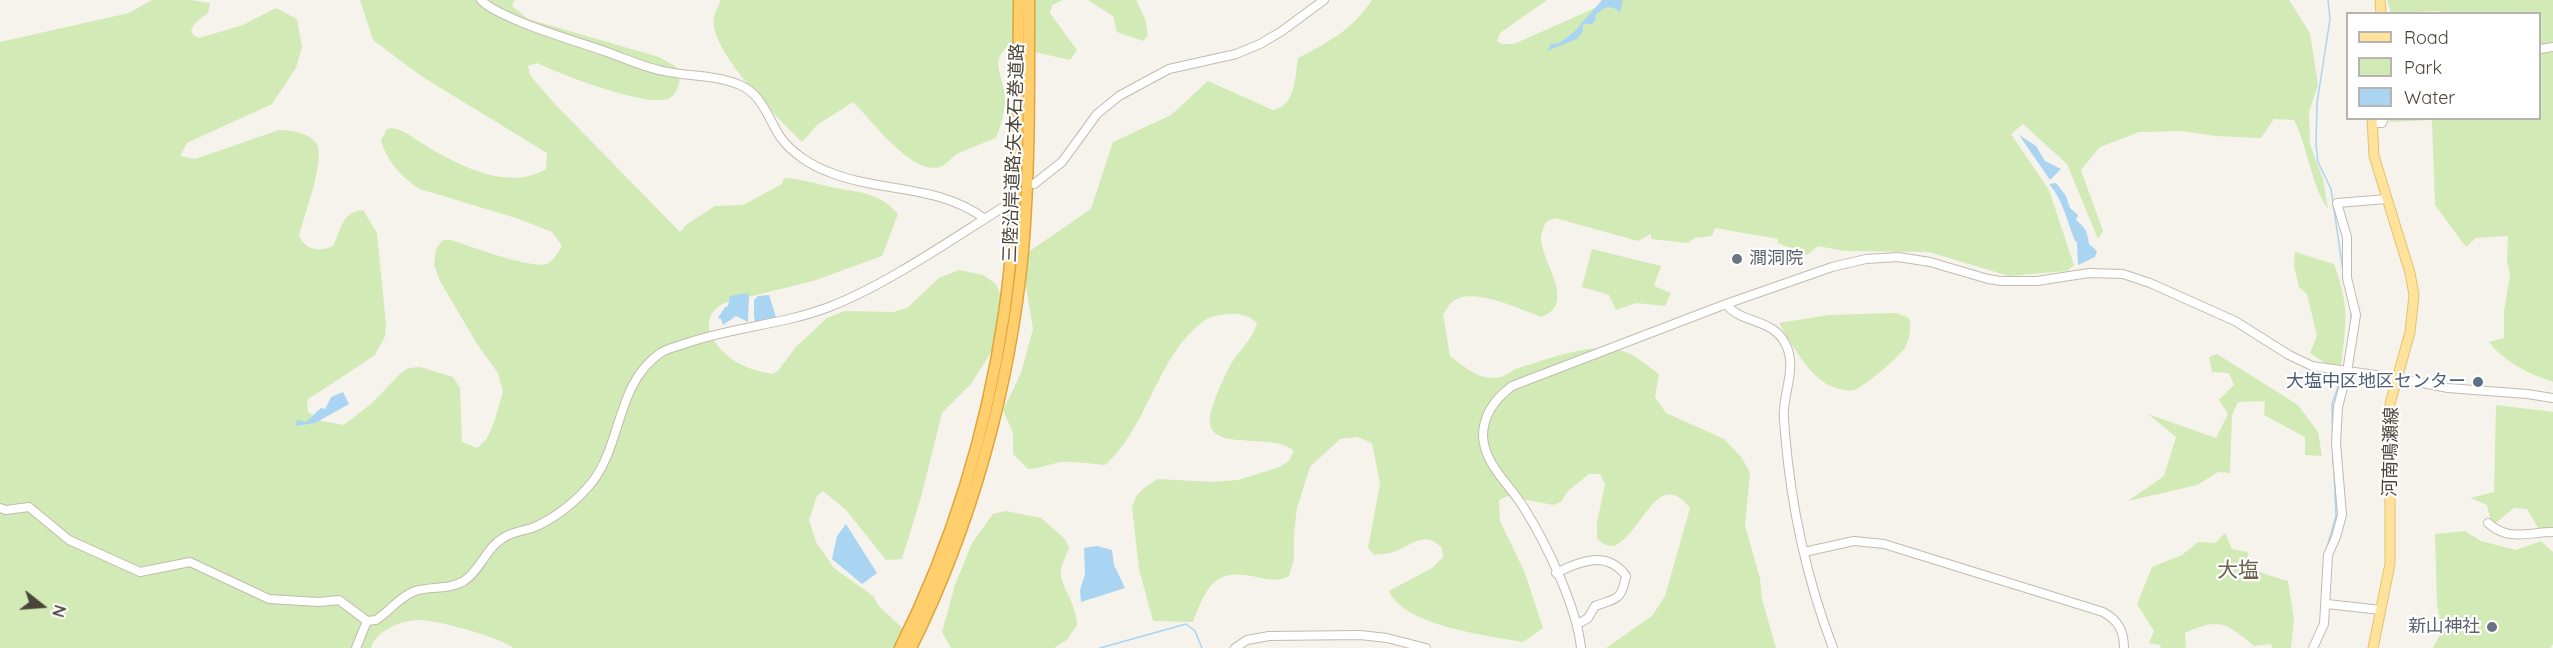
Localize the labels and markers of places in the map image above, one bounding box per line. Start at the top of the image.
place label: 澗洞院 [1749,248,1803,270]
marker: 澗洞院 [1730,252,1744,266]
place label: 大塩中区地区センター [2286,371,2466,393]
marker: 大塩中区地区センター [2471,375,2485,389]
place label: 新山神社 [2408,616,2480,638]
marker: 新山神社 [2485,620,2499,634]

